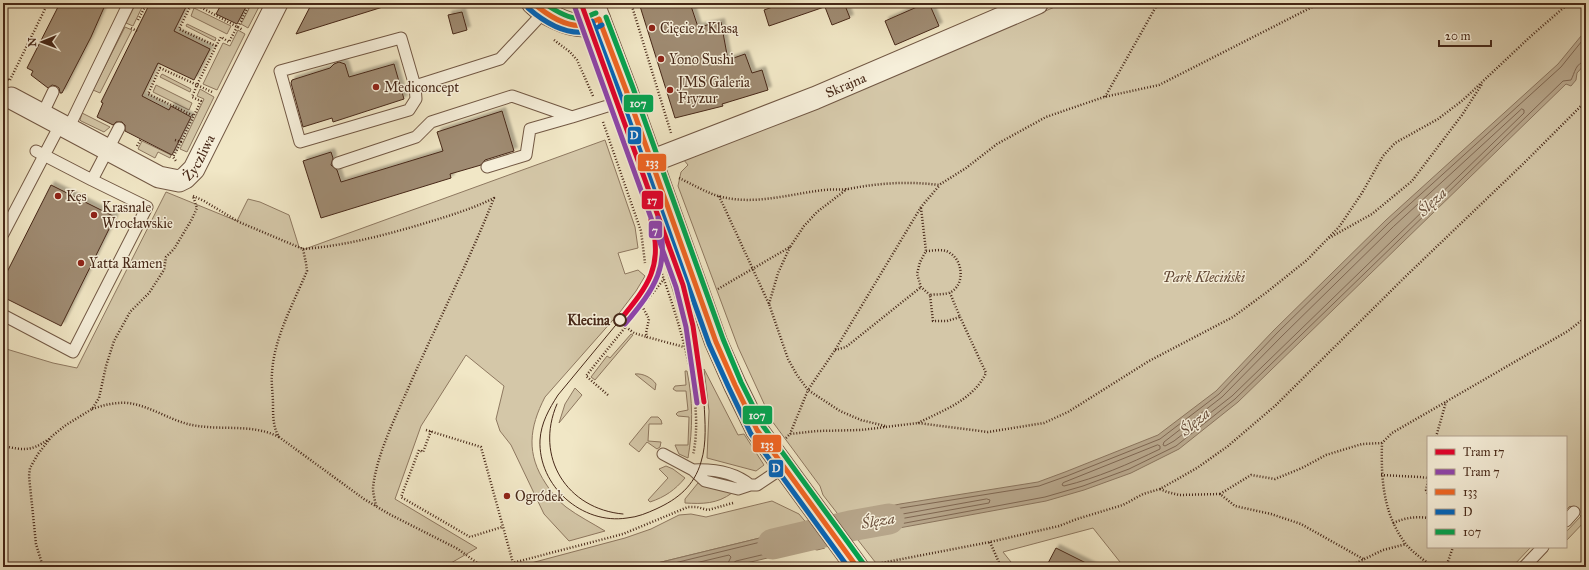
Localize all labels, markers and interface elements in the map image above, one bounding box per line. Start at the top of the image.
place label: Cięcie z Klasą [660,20,739,37]
north arrow [22,22,62,62]
scale bar [1439,22,1491,48]
marker: Cięcie z Klasą [647,23,657,33]
text: 20 m [1445,29,1471,43]
text: N [26,37,39,47]
place label: Yono Sushi [669,51,734,68]
marker: Yono Sushi [656,54,666,64]
street label: Skrajna [823,69,869,101]
place label: JMS Galeria Fryzur [676,74,750,107]
place label: Mediconcept [384,79,459,96]
marker: Mediconcept [371,82,381,92]
marker: JMS Galeria Fryzur [665,85,675,95]
line badge: 107 [623,94,654,113]
text: 107 [630,97,646,110]
line badge: D [627,126,642,145]
text: D [630,129,639,142]
street label: Życzliwa [178,132,218,184]
line badge: 133 [637,153,667,172]
text: 133 [645,156,659,170]
water label: Ślęza [1412,183,1450,221]
place label: Kęs [66,188,87,205]
line badge: 17 [641,190,664,210]
marker: Kęs [53,191,63,201]
text: 17 [647,194,657,207]
place label: Krasnale Wrocławskie [102,199,173,232]
marker: Krasnale Wrocławskie [89,210,99,220]
line badge: 7 [648,220,663,239]
text: 7 [652,224,658,237]
place label: Yatta Ramen [89,255,163,272]
marker: Yatta Ramen [76,258,86,268]
park label: Park Kleciński [1163,269,1245,286]
place label: Klecina [567,312,611,329]
marker: Klecina [613,313,627,327]
water label: Ślęza [1175,404,1214,440]
line badge: 107 [742,405,773,425]
text: 107 [749,409,765,422]
line badge: 133 [752,434,782,453]
legend [1427,436,1567,548]
text: 133 [760,438,774,452]
text: Tram 17 [1463,445,1504,459]
line badge: D [768,459,784,478]
text: D [772,462,781,475]
text: Tram 7 [1463,465,1500,479]
text: 133 [1463,485,1478,499]
place label: Ogródek [515,488,564,505]
marker: Ogródek [502,491,512,501]
text: D [1463,505,1472,519]
water label: Ślęza [859,508,896,533]
text: 107 [1463,525,1481,539]

